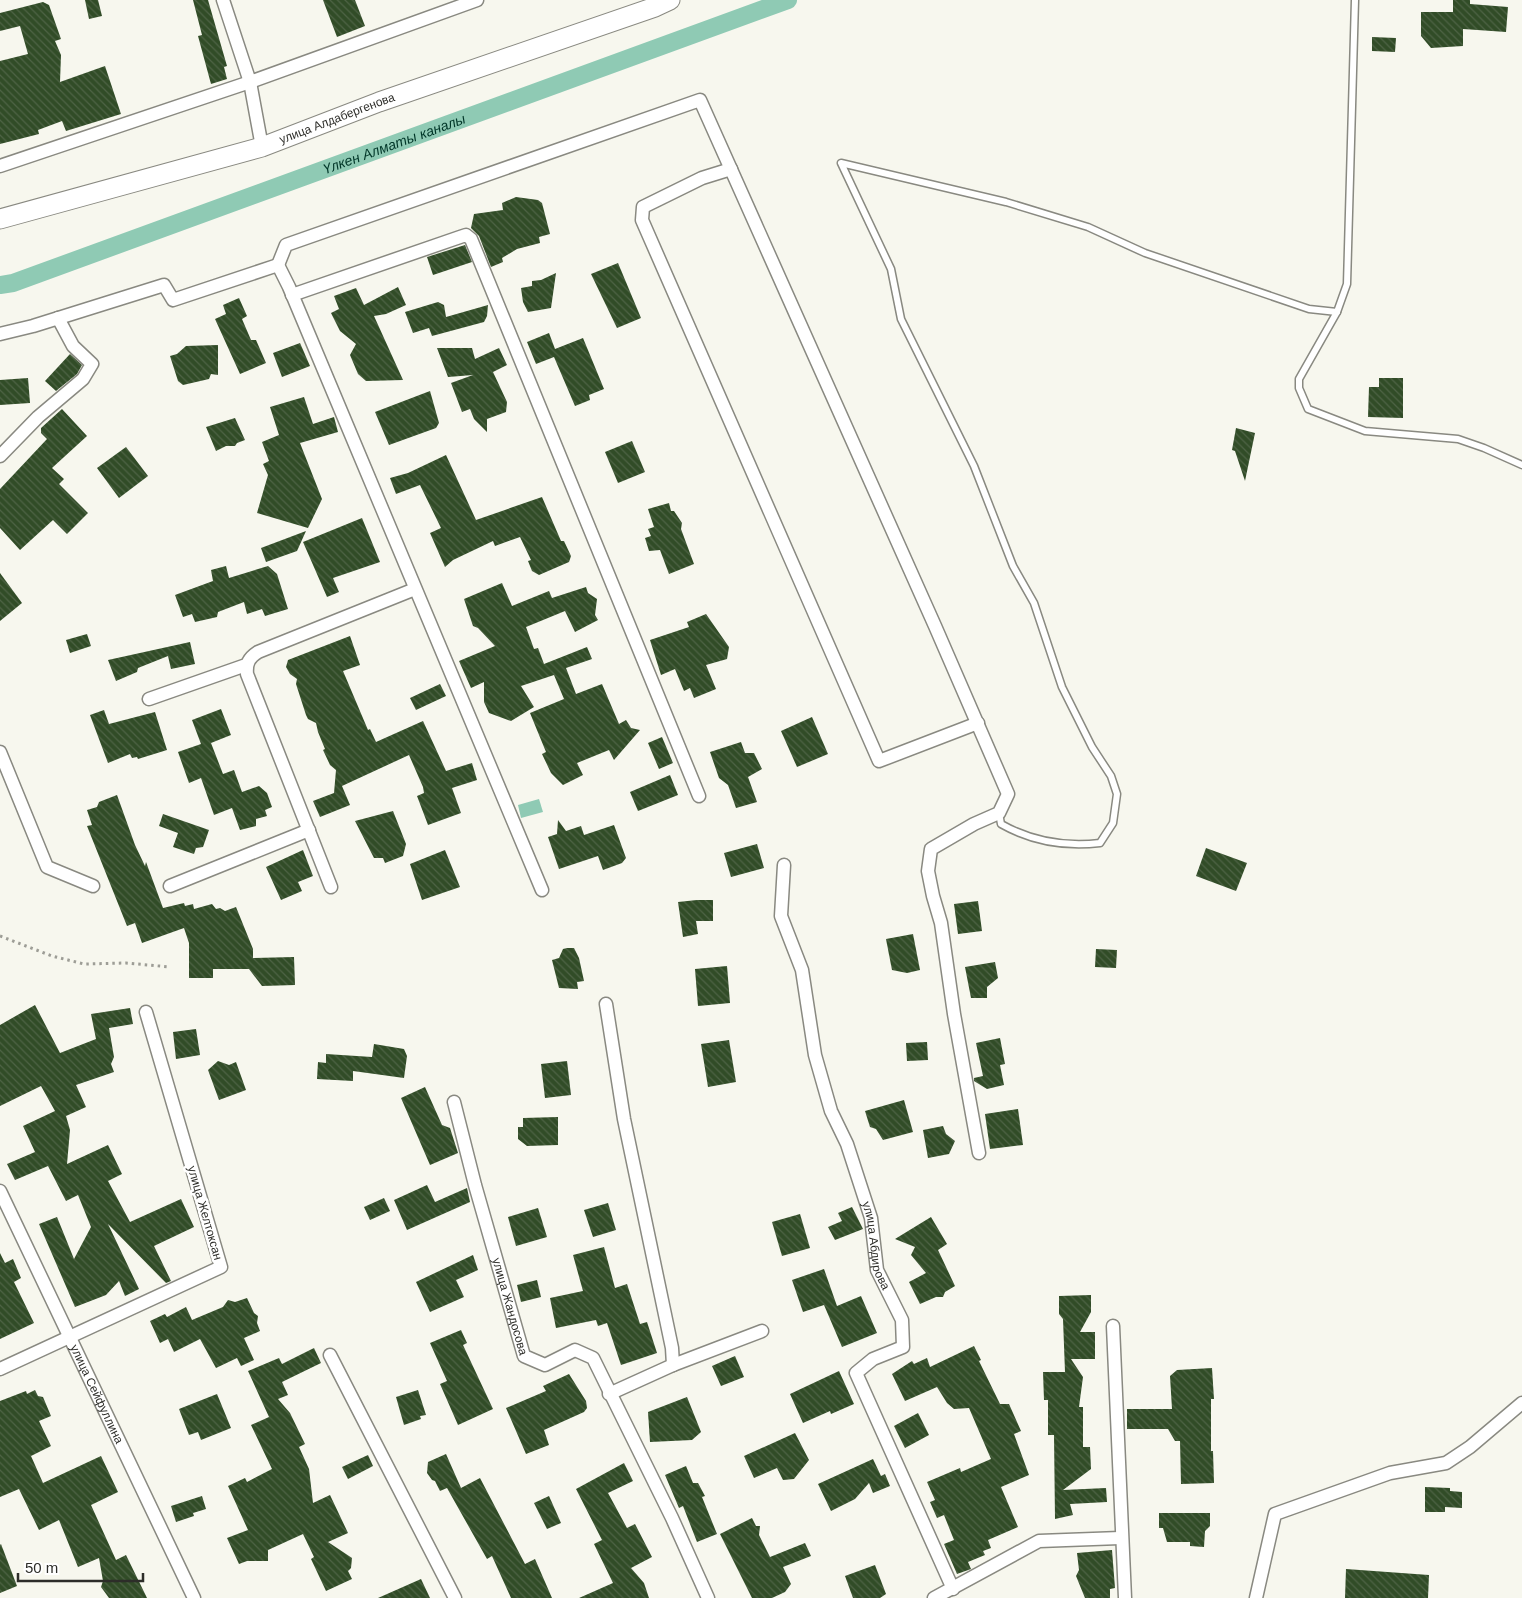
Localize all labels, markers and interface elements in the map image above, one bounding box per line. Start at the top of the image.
street label: улица Алдабергенова [277,90,397,147]
water label: Үлкен Алматы каналы [321,110,468,177]
street label: улица Желтоксан [185,1164,225,1262]
street label: улица Абдирова [859,1200,893,1292]
street label: улица Жандосова [489,1256,530,1357]
street label: улица Сейфуллина [67,1342,127,1446]
scale bar [18,1550,142,1582]
text: 50 m [25,1559,58,1576]

